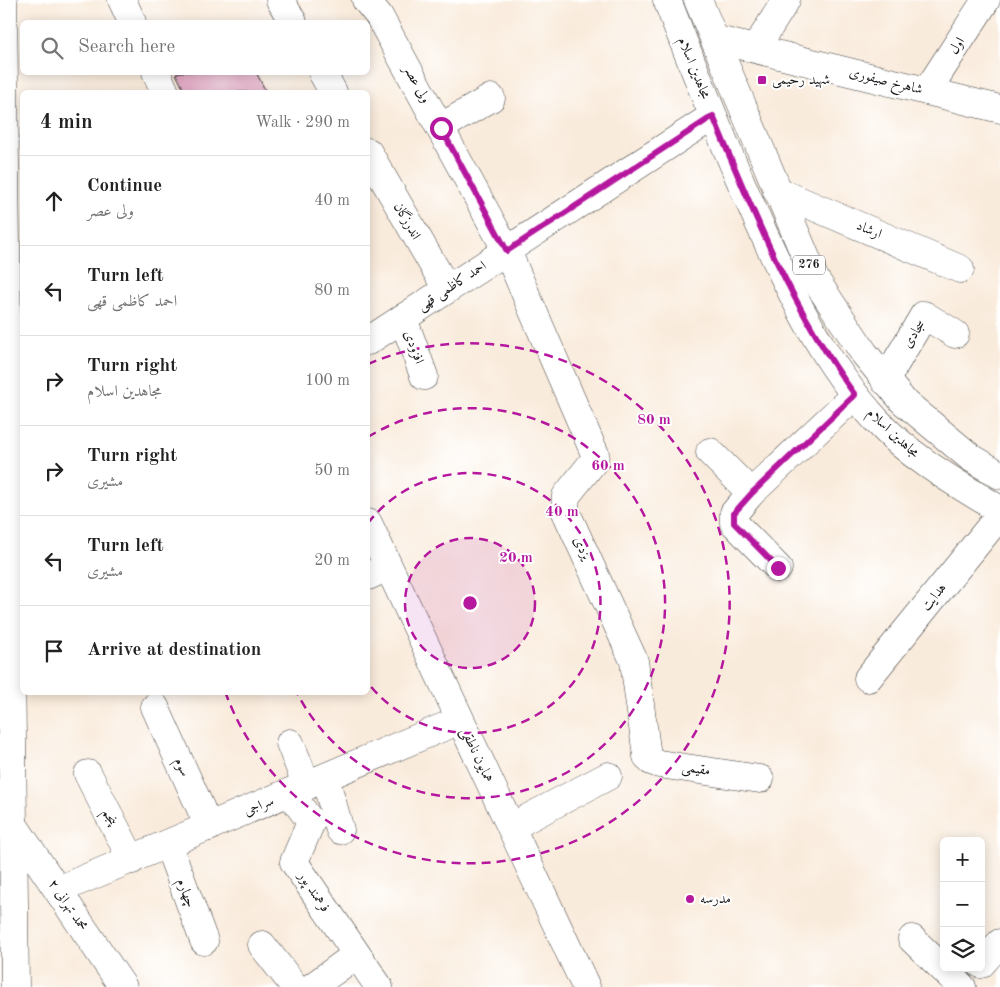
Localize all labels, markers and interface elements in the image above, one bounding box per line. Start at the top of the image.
search box [20,20,370,75]
icon: search [38,34,66,62]
street label: مجاهدین اسلام [671,35,713,103]
street label: اول [946,35,968,58]
text: Search here [78,38,175,57]
street label: ولی عصر [398,61,433,106]
street label: شاهرخ صیفوری [847,65,924,102]
place label: شهید رحیمی [772,73,830,89]
marker: شهید رحیمی [756,74,768,86]
text: 4 min [40,112,93,133]
text: Walk · 290 m [255,115,350,131]
route start [430,117,453,140]
text: Continue [87,177,162,196]
icon: ahead [40,187,68,215]
text: 40 m [314,193,350,209]
street label: اندرزگان [390,199,425,242]
text: ولی عصر [87,204,134,220]
street label: ارشاد [854,218,884,242]
road number: 276 [793,256,825,274]
street label: احمد کاظمی قهی [415,258,490,315]
text: Turn left [87,267,164,286]
icon: left [40,277,68,305]
text: 80 m [314,283,350,299]
text: احمد کاظمی قهی [87,294,177,310]
street label: سجادی [900,318,929,351]
street label: افزودی [401,328,426,366]
text: Turn right [87,357,177,376]
icon: right [40,367,68,395]
text: 100 m [305,373,350,389]
text: مجاهدین اسلام [87,384,162,400]
street label: مجاهدین اسلام [861,406,922,464]
text: 80 m [637,413,671,428]
text: Turn right [87,447,177,466]
icon: right [40,457,68,485]
text: 60 m [591,459,625,474]
text: 50 m [314,463,350,479]
text: مشیری [87,474,123,490]
text: 40 m [545,505,579,520]
street label: یزدی [570,534,594,563]
text: Turn left [87,537,164,556]
icon: left [40,547,68,575]
text: 20 m [499,551,533,566]
text: 20 m [314,553,350,569]
route end [767,557,790,580]
text: مشیری [87,564,123,580]
street label: هدایت [919,581,950,614]
centre of rings [461,594,479,612]
icon: arrive [40,637,68,665]
text: Arrive at destination [87,641,261,660]
street label: همایون ناطقی [456,726,496,786]
street label: سوم [167,755,192,781]
street label: مقیمی [680,760,711,780]
street label: سراجی [242,793,277,820]
street label: پنجم [95,806,121,832]
map controls [940,837,985,972]
button: + [940,837,985,882]
street label: فرهمند پور [292,868,332,916]
street label: محمد تهرانی ۲ [44,877,90,934]
street label: چهارم [169,877,198,911]
button: − [940,882,985,927]
place label: مدرسه [700,892,731,907]
marker: مدرسه [684,893,696,905]
button: layers [940,927,985,972]

